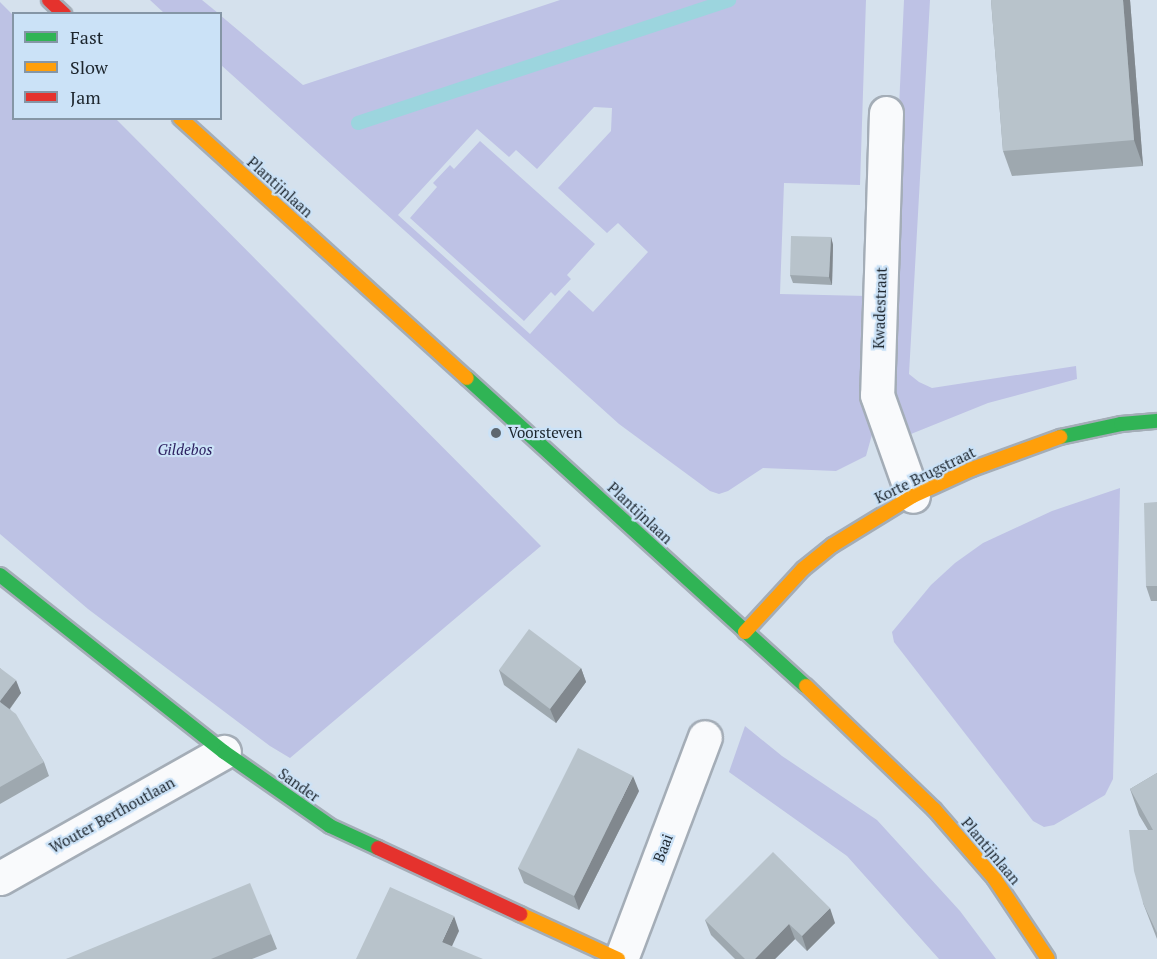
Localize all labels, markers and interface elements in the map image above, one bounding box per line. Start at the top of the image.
legend [12,12,222,120]
text: Fast [70,25,103,49]
text: Slow [70,55,108,79]
text: Jam [70,85,101,109]
street label: Plantijnlaan [244,153,316,221]
street label: Kwadestraat [870,267,890,349]
place label: Voorsteven [508,424,582,442]
marker: Voorsteven [489,426,503,440]
park label: Gildebos [157,441,213,459]
street label: Korte Brugstraat [872,443,978,507]
street label: Plantijnlaan [604,479,676,547]
street label: Sander [275,764,323,806]
street label: Wouter Berthoutlaan [46,773,178,857]
street label: Plantijnlaan [958,814,1024,888]
street label: Baai [649,831,677,865]

